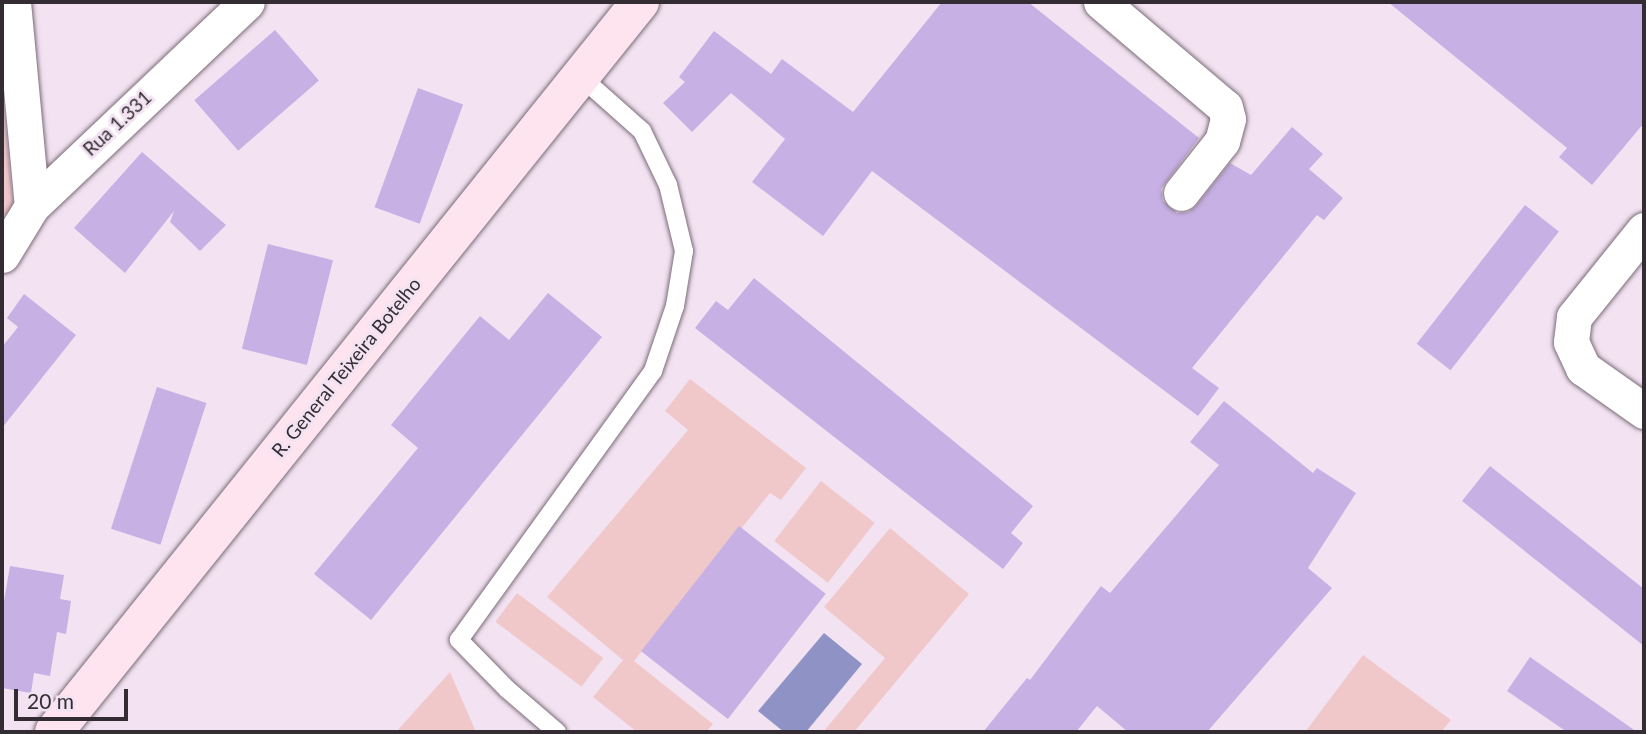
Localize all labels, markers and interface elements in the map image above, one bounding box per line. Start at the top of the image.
street label: Rua 1.331 [78,86,156,160]
street label: R. General Teixeira Botelho [266,272,426,462]
scale bar [18,674,131,718]
text: 20 m [27,688,74,713]

